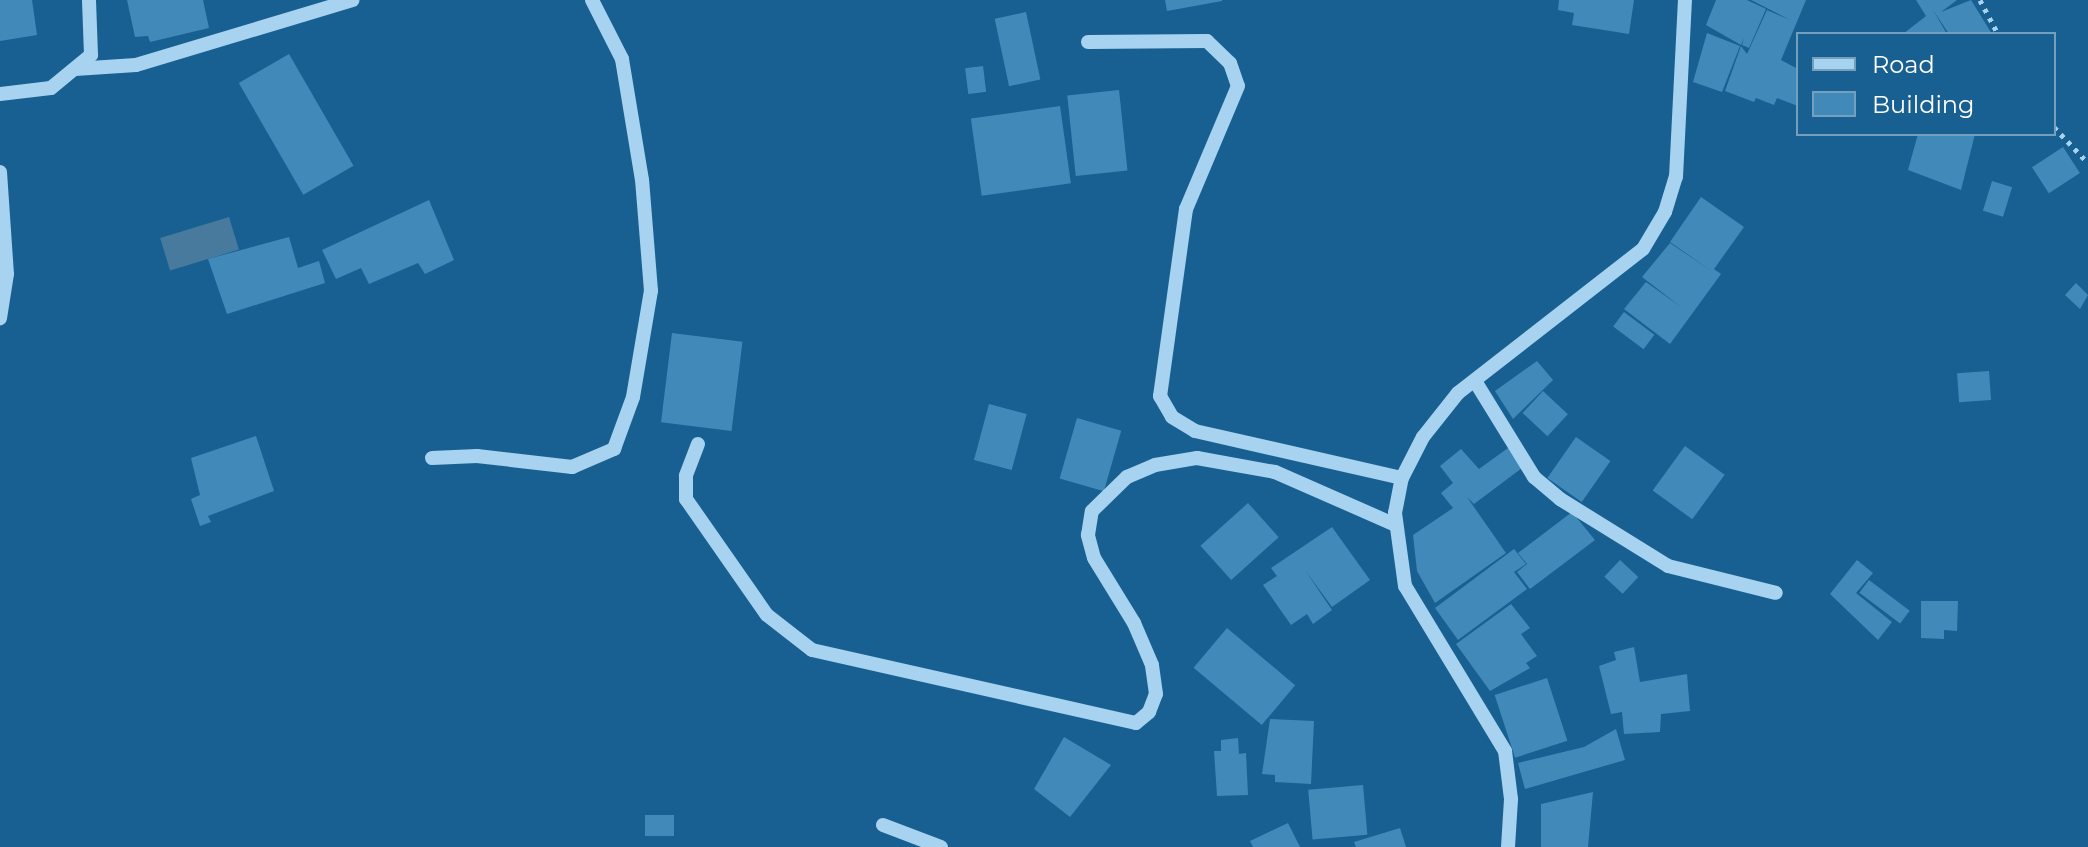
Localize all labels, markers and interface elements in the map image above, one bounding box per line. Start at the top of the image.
legend [1796,32,2056,136]
text: Road [1872,50,1935,79]
text: Building [1872,90,1975,119]

